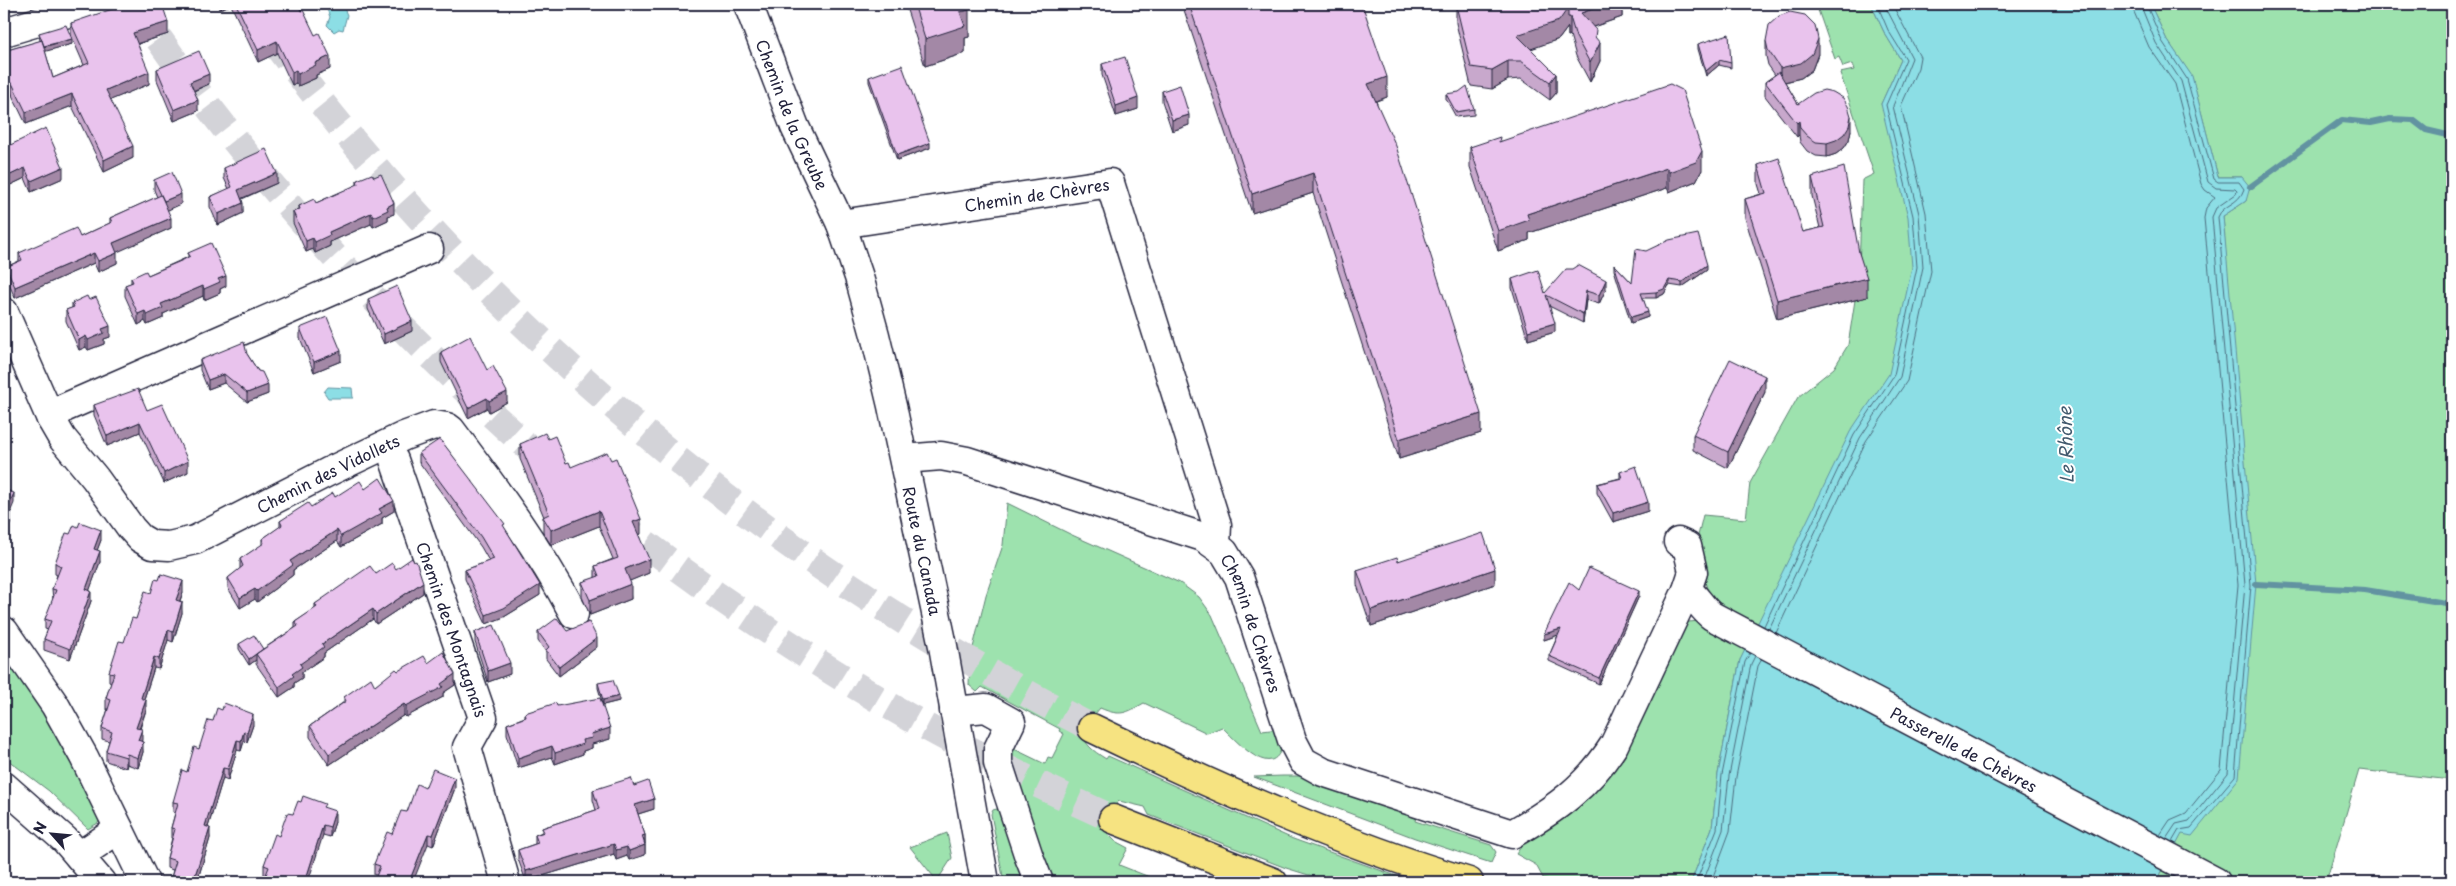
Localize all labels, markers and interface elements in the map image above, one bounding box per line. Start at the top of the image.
street label: Chemin de la Greube [750,36,835,194]
street label: Chemin de Chèvres [963,171,1111,217]
water label: Le Rhône [2050,405,2080,484]
street label: Chemin des Vidollets [252,428,403,519]
street label: Route du Canada [897,484,948,617]
street label: Chemin des Montagnais [411,538,494,720]
street label: Chemin de Chèvres [1215,549,1288,695]
street label: Passerelle de Chèvres [1886,700,2042,798]
north arrow [28,808,78,858]
text: N [28,818,52,838]

